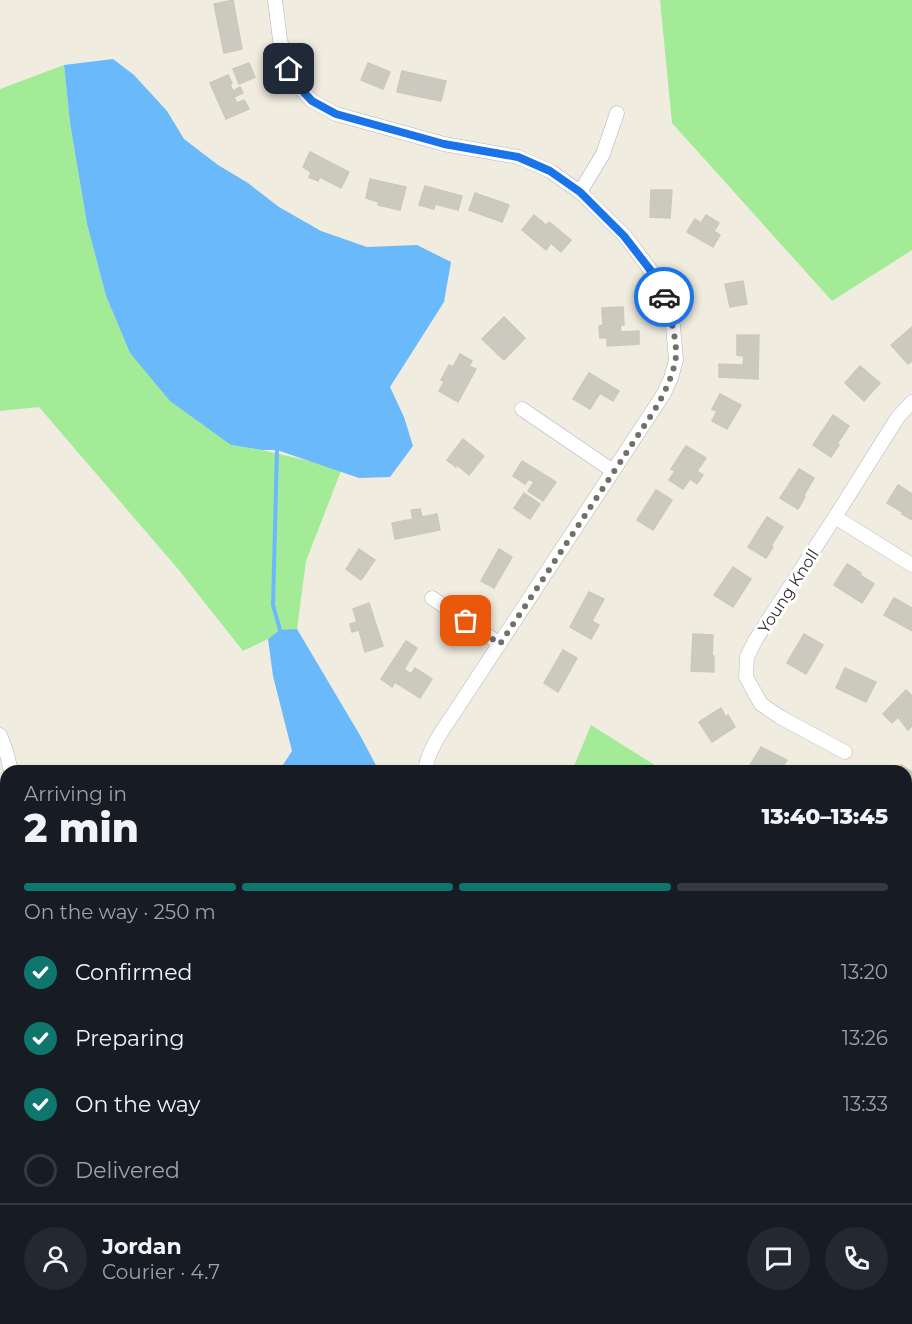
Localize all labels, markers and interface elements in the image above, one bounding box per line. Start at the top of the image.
pin [263,43,314,94]
icon: home [272,52,305,85]
courier [634,267,694,327]
icon: car [648,281,681,314]
street label: Young Knoll [754,546,823,637]
pin [440,595,491,646]
icon: bag [449,604,482,637]
text: Arriving in [24,782,127,806]
text: 13:40–13:45 [761,803,888,830]
text: 2 min [24,804,139,852]
text: On the way · 250 m [24,900,216,924]
icon: check [24,956,57,989]
text: Confirmed [75,959,192,986]
text: 13:20 [841,960,888,984]
icon: check [24,1022,57,1055]
text: Preparing [75,1025,184,1052]
text: 13:26 [842,1026,888,1050]
icon: check [24,1088,57,1121]
text: On the way [75,1091,200,1118]
text: 13:33 [843,1092,888,1116]
text: Delivered [75,1157,180,1184]
button: person [24,1227,87,1290]
button: chat [747,1227,810,1290]
button: phone [825,1227,888,1290]
text: Jordan [102,1233,182,1260]
text: Courier · 4.7 [102,1260,220,1284]

